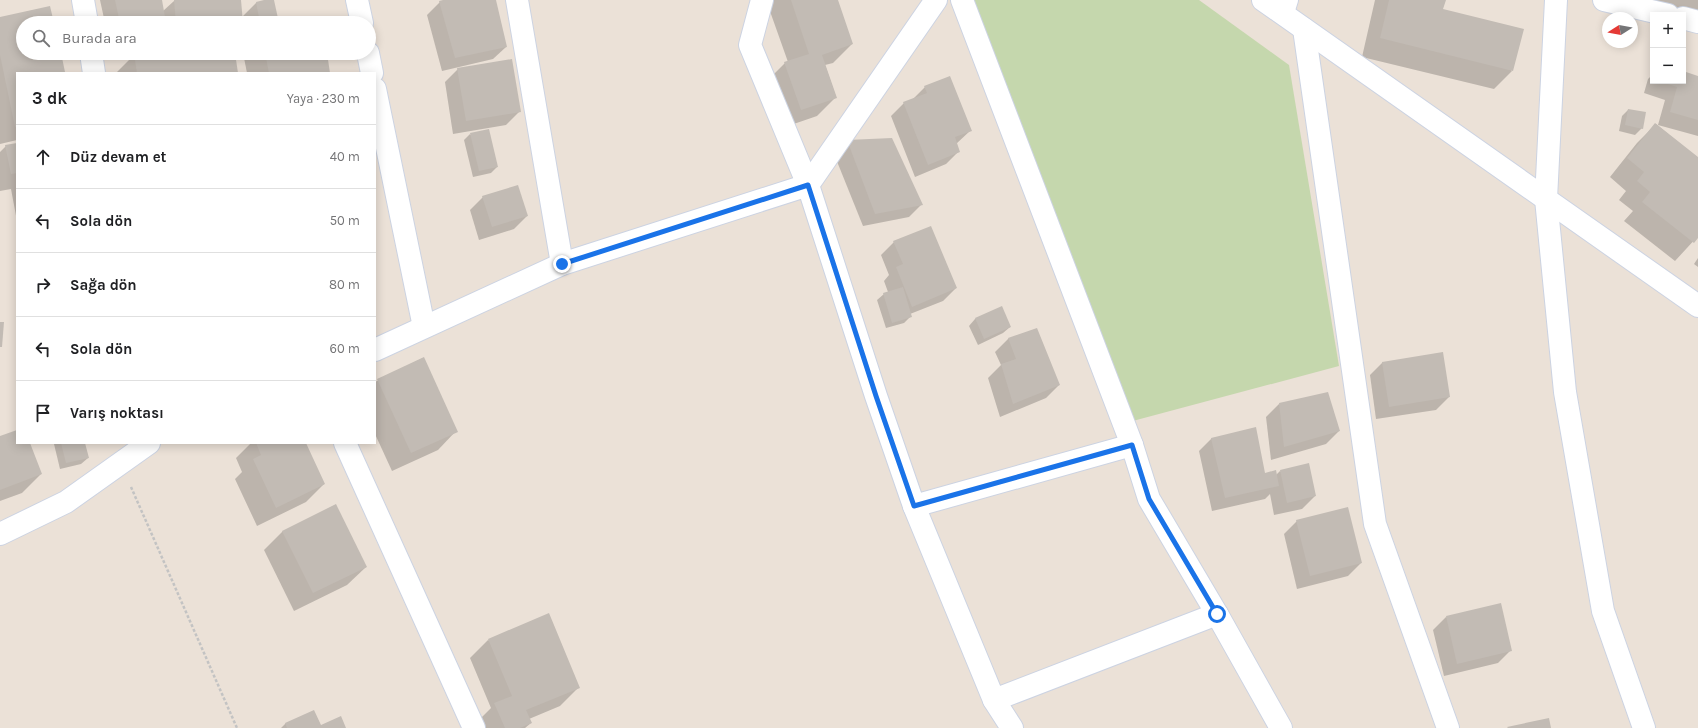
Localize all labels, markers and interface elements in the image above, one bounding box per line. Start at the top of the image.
north arrow [1602,12,1638,48]
map controls [1650,12,1686,84]
button: + [1650,12,1686,48]
search box [16,16,376,60]
icon: search [30,27,52,49]
text: Burada ara [62,29,137,47]
button: − [1650,48,1686,84]
text: 3 dk [32,88,67,108]
text: Yaya · 230 m [287,91,360,106]
icon: ahead [32,146,54,168]
text: Düz devam et [70,148,167,166]
text: 40 m [330,149,360,164]
icon: left [32,210,54,232]
text: Sola dön [70,212,132,230]
text: 50 m [330,213,360,228]
route end [553,255,571,273]
icon: right [32,274,54,296]
text: Sağa dön [70,276,137,294]
text: 80 m [329,277,360,292]
icon: left [32,338,54,360]
text: Sola dön [70,340,132,358]
text: 60 m [330,341,360,356]
icon: arrive [32,402,54,424]
text: Varış noktası [70,404,164,422]
route start [1208,605,1226,623]

